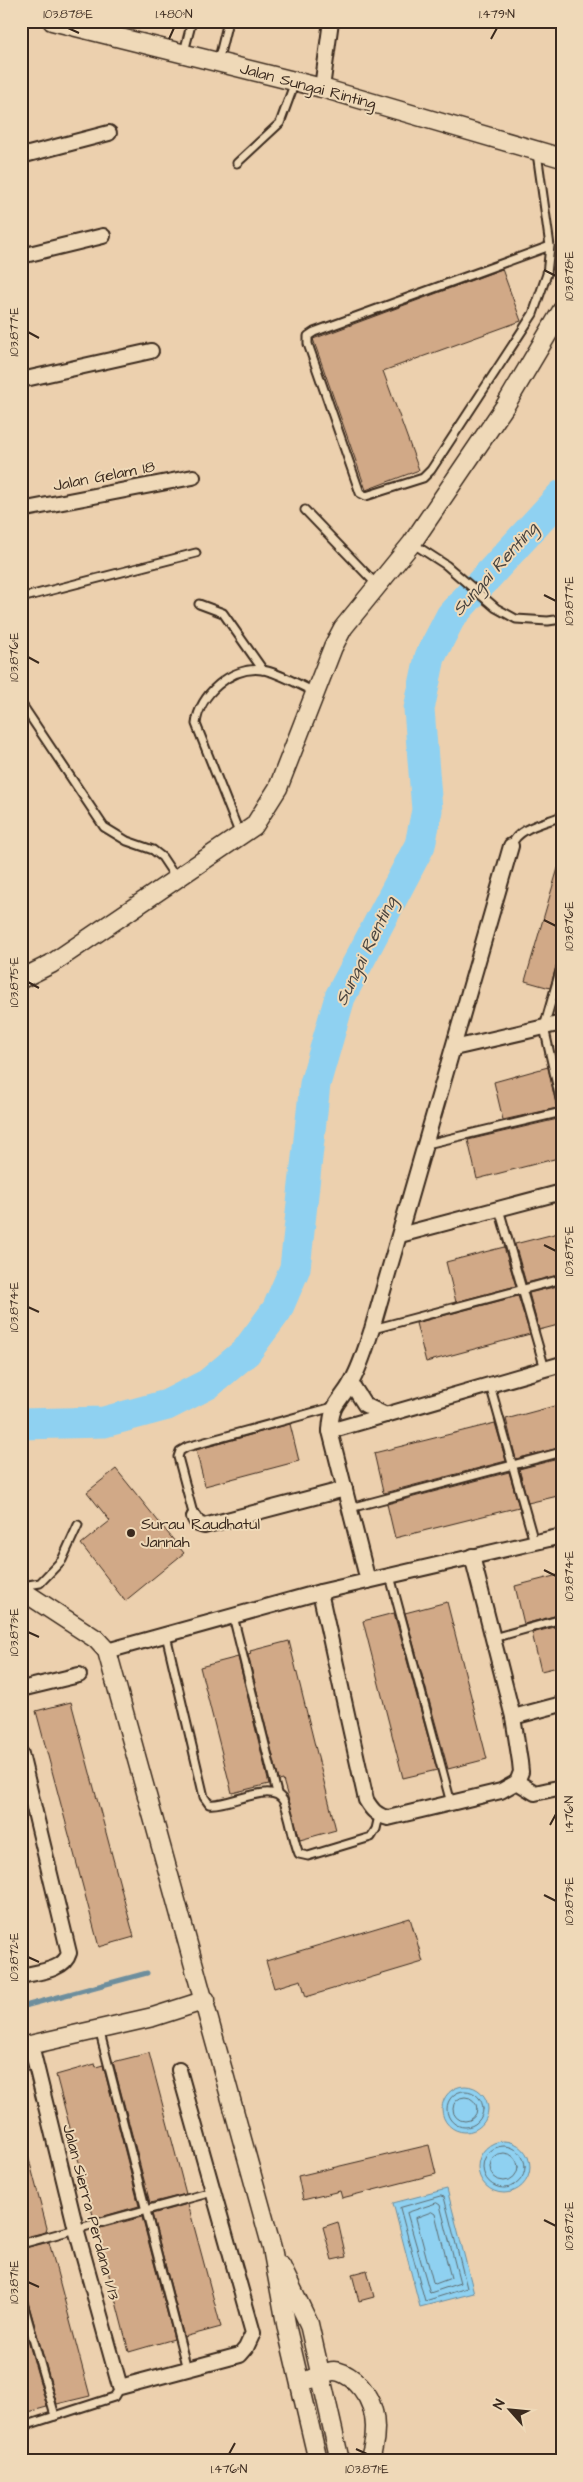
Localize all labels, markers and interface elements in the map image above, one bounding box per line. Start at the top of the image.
text: 103.878°E [43,6,93,23]
text: 1.480°N [156,6,193,23]
text: 1.479°N [479,6,515,23]
street label: Jalan Sungai Rinting [237,57,379,116]
text: 103.878°E [561,251,578,301]
text: 103.877°E [6,307,23,357]
street label: Jalan Gelam 18 [51,455,157,497]
water label: Sungai Renting [446,516,546,622]
text: 103.877°E [561,576,578,626]
text: 103.876°E [6,632,23,682]
water label: Sungai Renting [329,891,405,1010]
text: 103.876°E [561,901,578,951]
text: 103.875°E [6,957,23,1007]
text: 103.875°E [561,1226,578,1276]
text: 103.874°E [6,1282,23,1332]
place label: Surau Raudhatul Jannah [141,1513,260,1553]
marker: Surau Raudhatul Jannah [125,1527,137,1539]
text: 103.874°E [561,1551,578,1601]
text: 103.873°E [6,1608,23,1656]
text: 1.476°N [561,1795,578,1832]
text: 103.873°E [561,1877,578,1925]
text: 103.872°E [6,1933,23,1981]
street label: Jalan Sierra Perdana 1/13 [57,2122,125,2302]
text: 103.872°E [561,2202,578,2250]
text: 103.871°E [6,2260,23,2304]
north arrow [486,2384,536,2434]
text: N [488,2396,510,2413]
text: 1.476°N [211,2461,248,2478]
text: 103.871°E [345,2461,389,2478]

